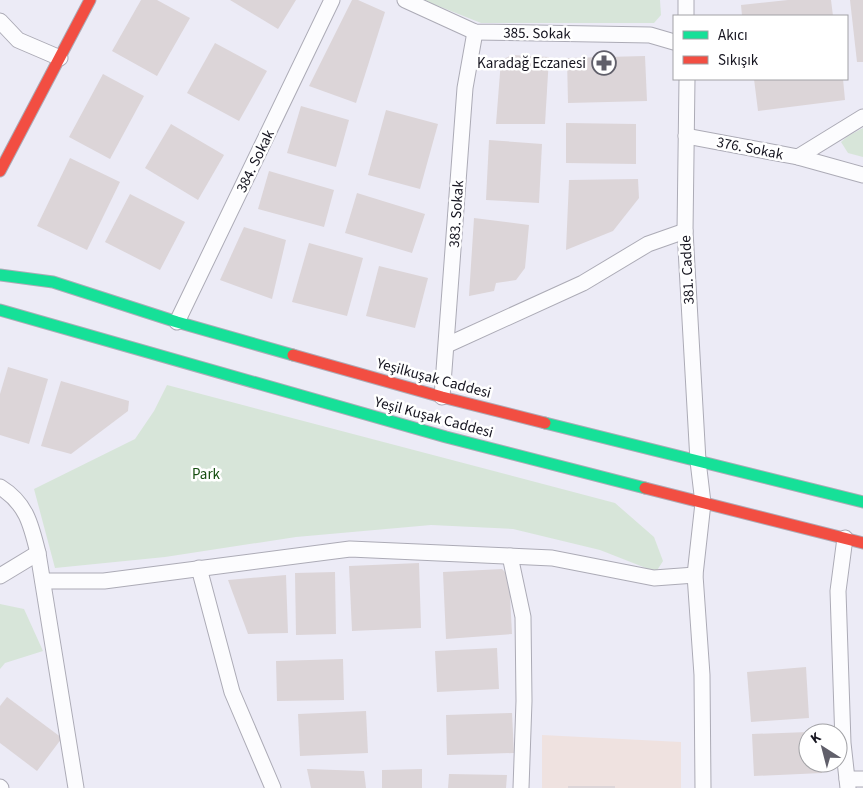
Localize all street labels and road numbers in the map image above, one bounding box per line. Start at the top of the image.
street label: 385. Sokak [503,22,571,45]
street label: 384. Sokak [231,126,280,196]
street label: 376. Sokak [715,132,786,165]
street label: 383. Sokak [444,179,469,248]
street label: 381. Cadde [675,235,700,305]
street label: Yeşilkuşak Caddesi [373,353,493,404]
street label: Yeşil Kuşak Caddesi [371,391,495,443]

